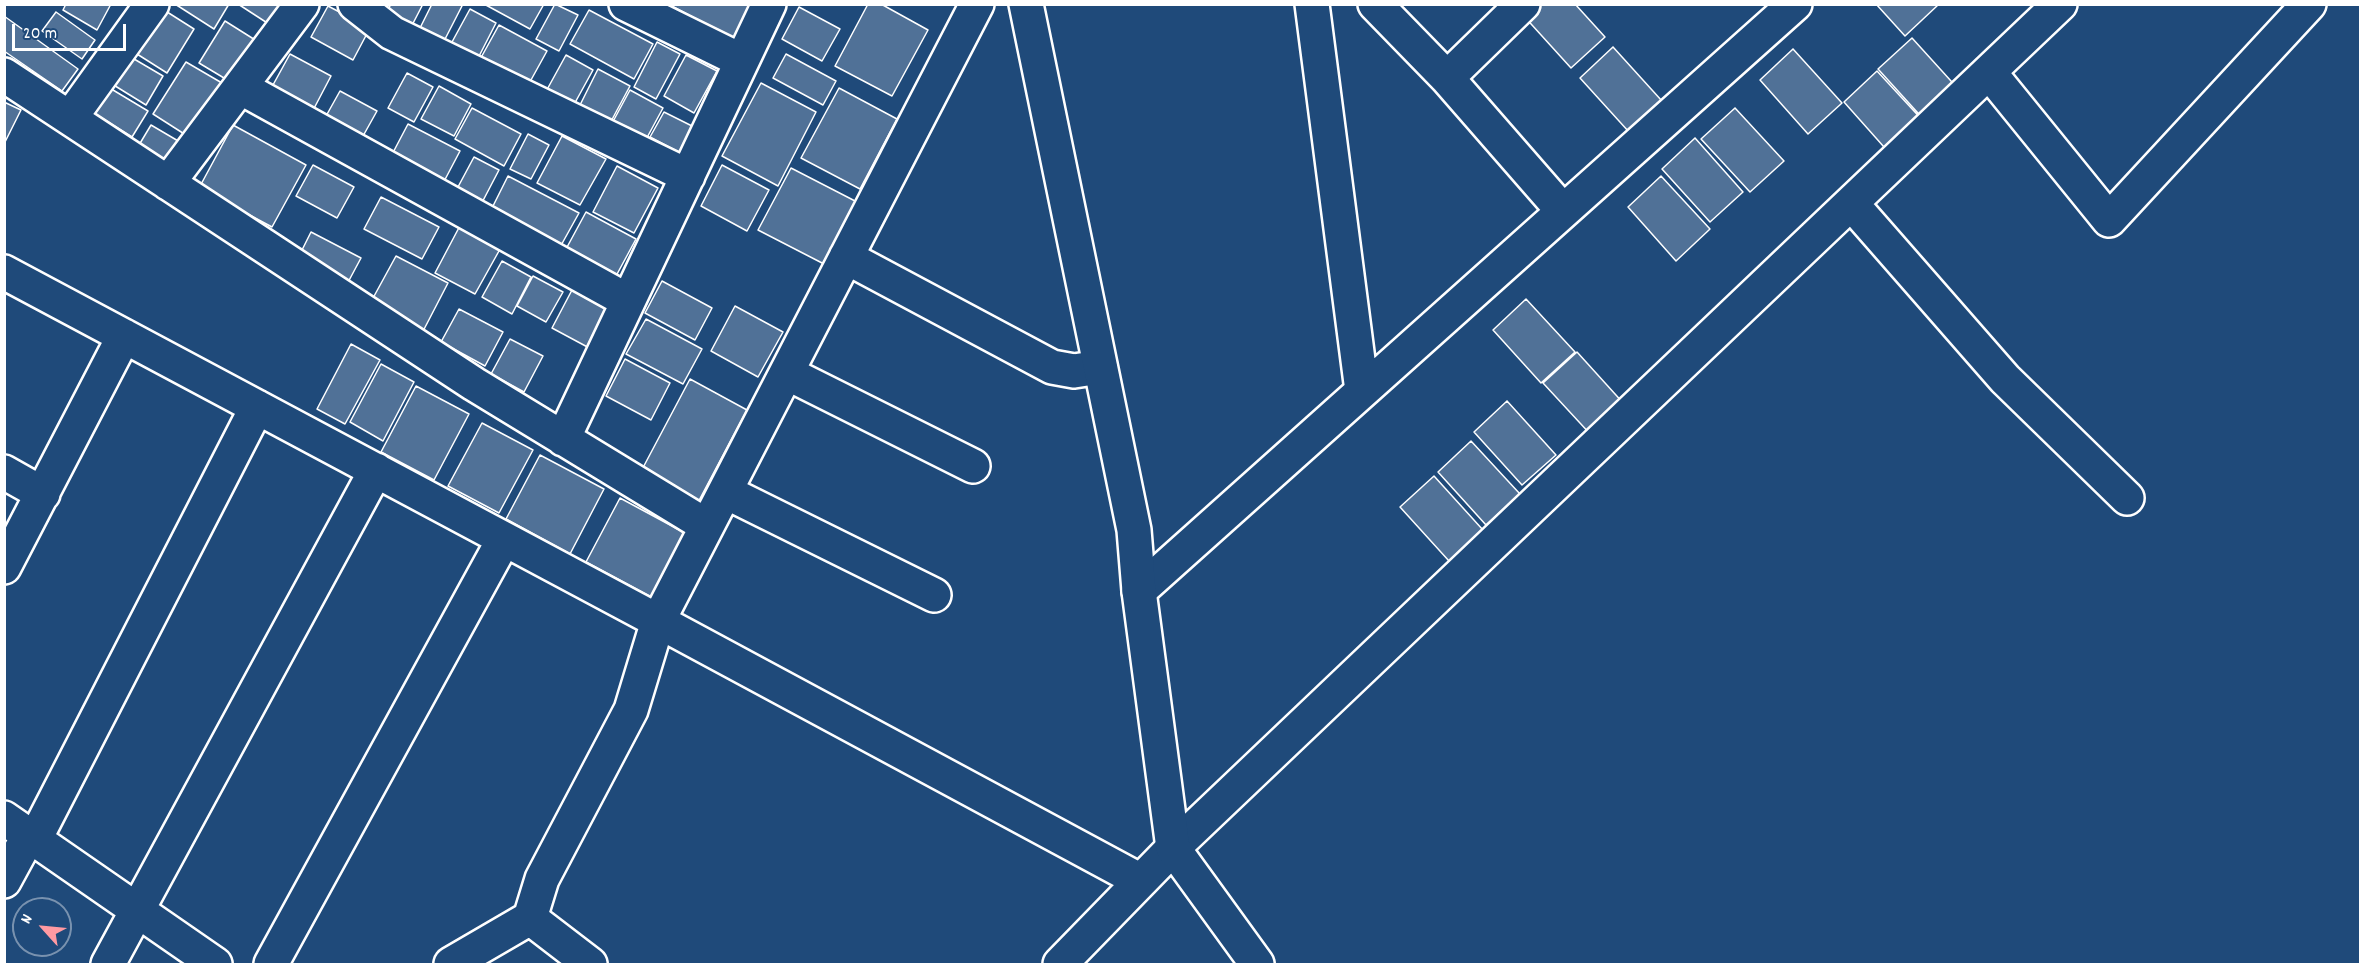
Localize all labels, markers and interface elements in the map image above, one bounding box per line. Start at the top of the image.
scale bar [15,12,129,50]
text: 20 m [23,22,57,47]
north arrow [12,897,72,957]
text: N [15,911,39,928]

